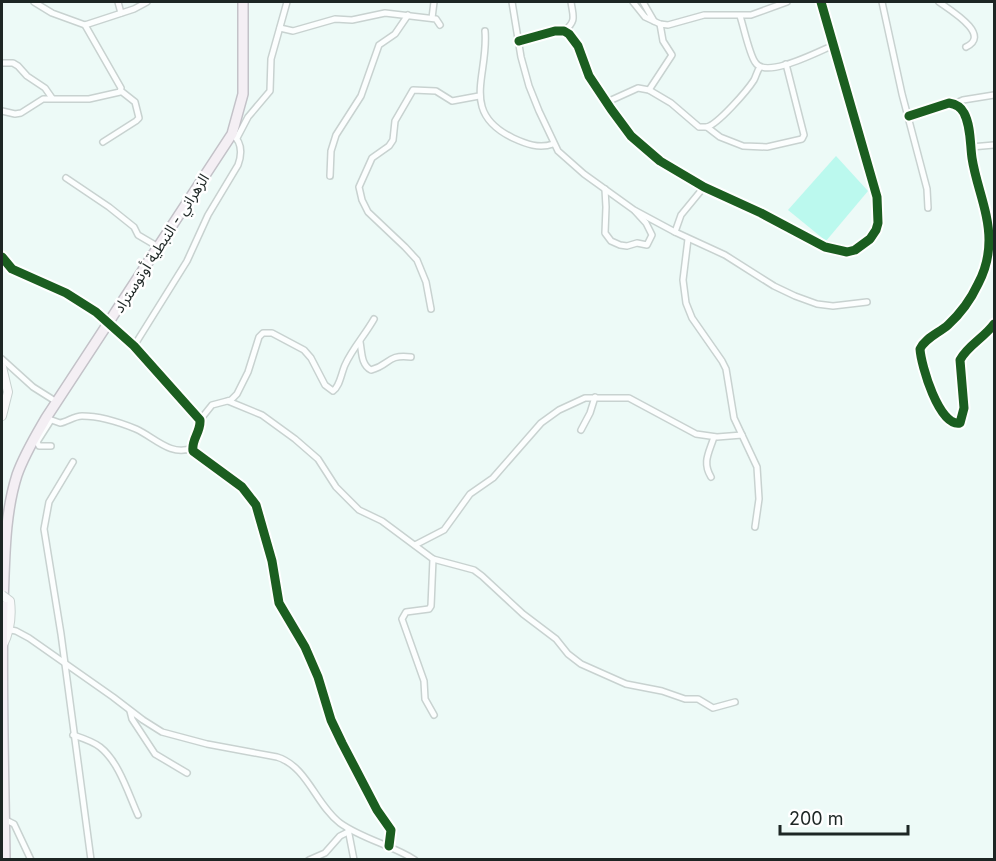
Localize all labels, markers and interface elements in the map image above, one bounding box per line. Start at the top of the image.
street label: الزهراني - النبطية أوتوستراد [109,170,215,317]
scale bar [780,798,908,836]
text: 200 m [789,808,844,829]

